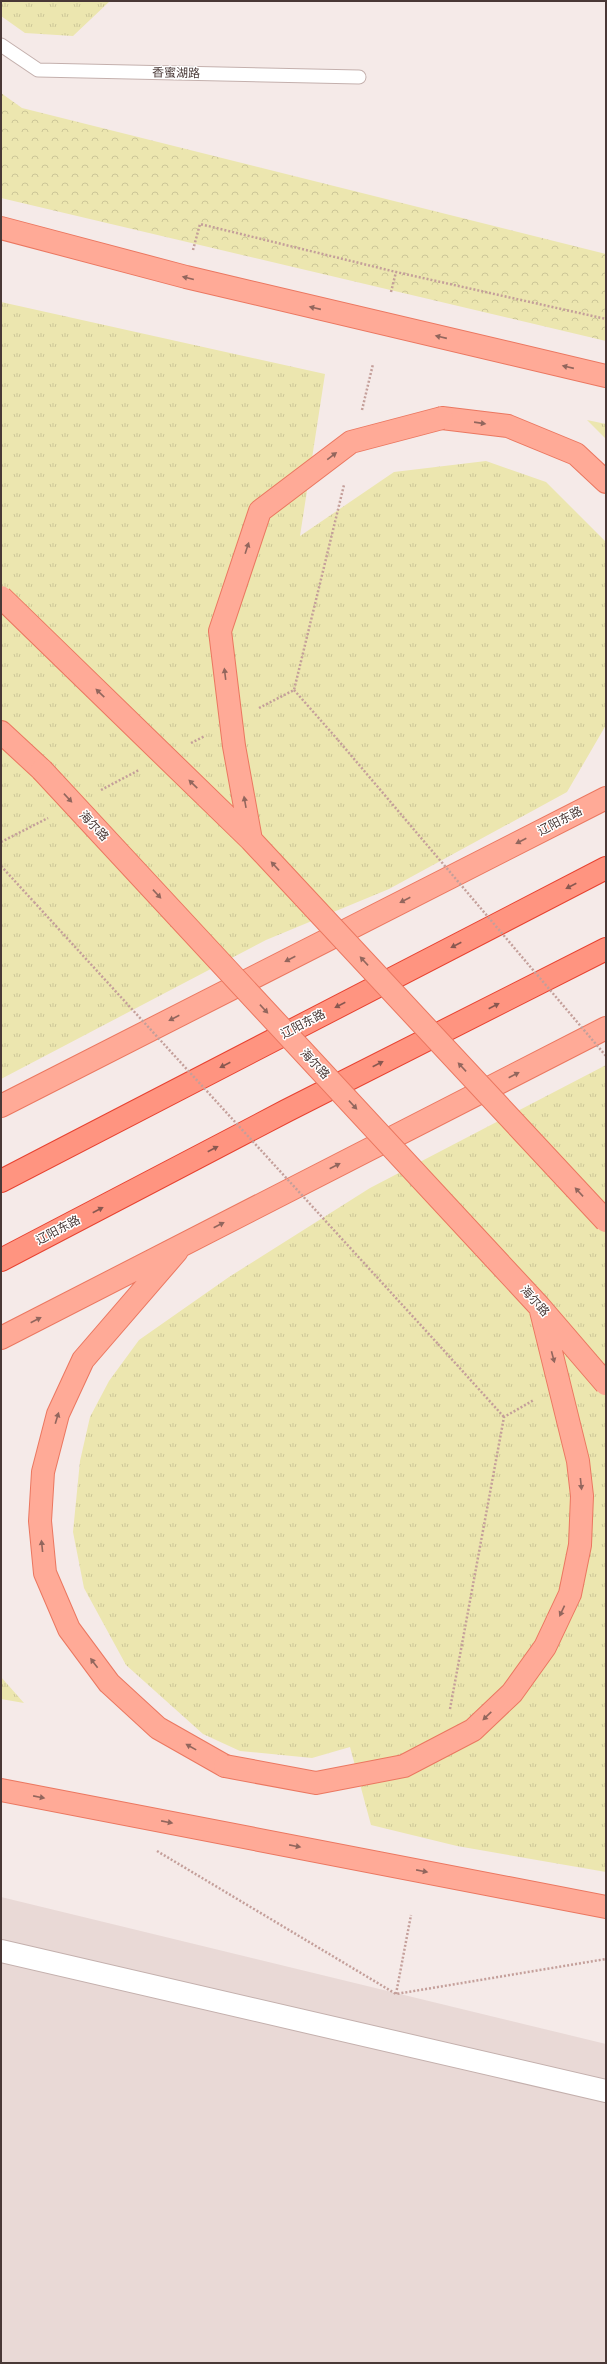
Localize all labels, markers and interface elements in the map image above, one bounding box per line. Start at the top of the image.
street label: 香蜜湖路 [152,65,200,81]
one-way arrow [182,274,195,280]
one-way arrow [309,304,321,310]
one-way arrow [435,334,448,340]
one-way arrow [562,364,574,370]
one-way arrow [474,420,486,426]
one-way arrow [326,452,337,460]
one-way arrow [244,542,250,554]
one-way arrow [222,668,228,680]
one-way arrow [95,688,105,698]
one-way arrow [188,779,198,789]
one-way arrow [63,793,73,803]
one-way arrow [241,796,247,808]
street label: 辽阳东路 [535,803,585,839]
street label: 海尔路 [76,807,112,845]
one-way arrow [516,838,527,844]
one-way arrow [271,861,280,871]
one-way arrow [566,883,577,889]
one-way arrow [152,888,161,899]
one-way arrow [400,897,411,903]
one-way arrow [450,942,462,949]
one-way arrow [284,956,295,962]
one-way arrow [359,956,369,966]
one-way arrow [334,1002,346,1008]
one-way arrow [489,1003,500,1009]
one-way arrow [259,1004,269,1014]
street label: 辽阳东路 [278,1006,328,1042]
one-way arrow [168,1015,180,1021]
street label: 海尔路 [297,1045,333,1083]
one-way arrow [219,1061,230,1068]
one-way arrow [373,1061,384,1068]
one-way arrow [458,1062,467,1071]
one-way arrow [508,1072,519,1078]
one-way arrow [348,1099,357,1110]
one-way arrow [207,1146,219,1153]
one-way arrow [330,1163,341,1169]
one-way arrow [575,1187,584,1197]
one-way arrow [92,1206,103,1213]
street label: 辽阳东路 [33,1212,83,1248]
one-way arrow [214,1221,225,1228]
street label: 海尔路 [517,1282,553,1320]
one-way arrow [30,1317,41,1323]
one-way arrow [550,1351,556,1363]
one-way arrow [54,1412,60,1424]
one-way arrow [577,1478,584,1490]
one-way arrow [39,1540,46,1552]
one-way arrow [559,1605,565,1617]
one-way arrow [90,1657,98,1668]
one-way arrow [482,1711,492,1721]
one-way arrow [186,1743,197,1750]
one-way arrow [33,1794,45,1800]
one-way arrow [161,1819,173,1825]
one-way arrow [288,1844,301,1850]
one-way arrow [416,1868,428,1874]

